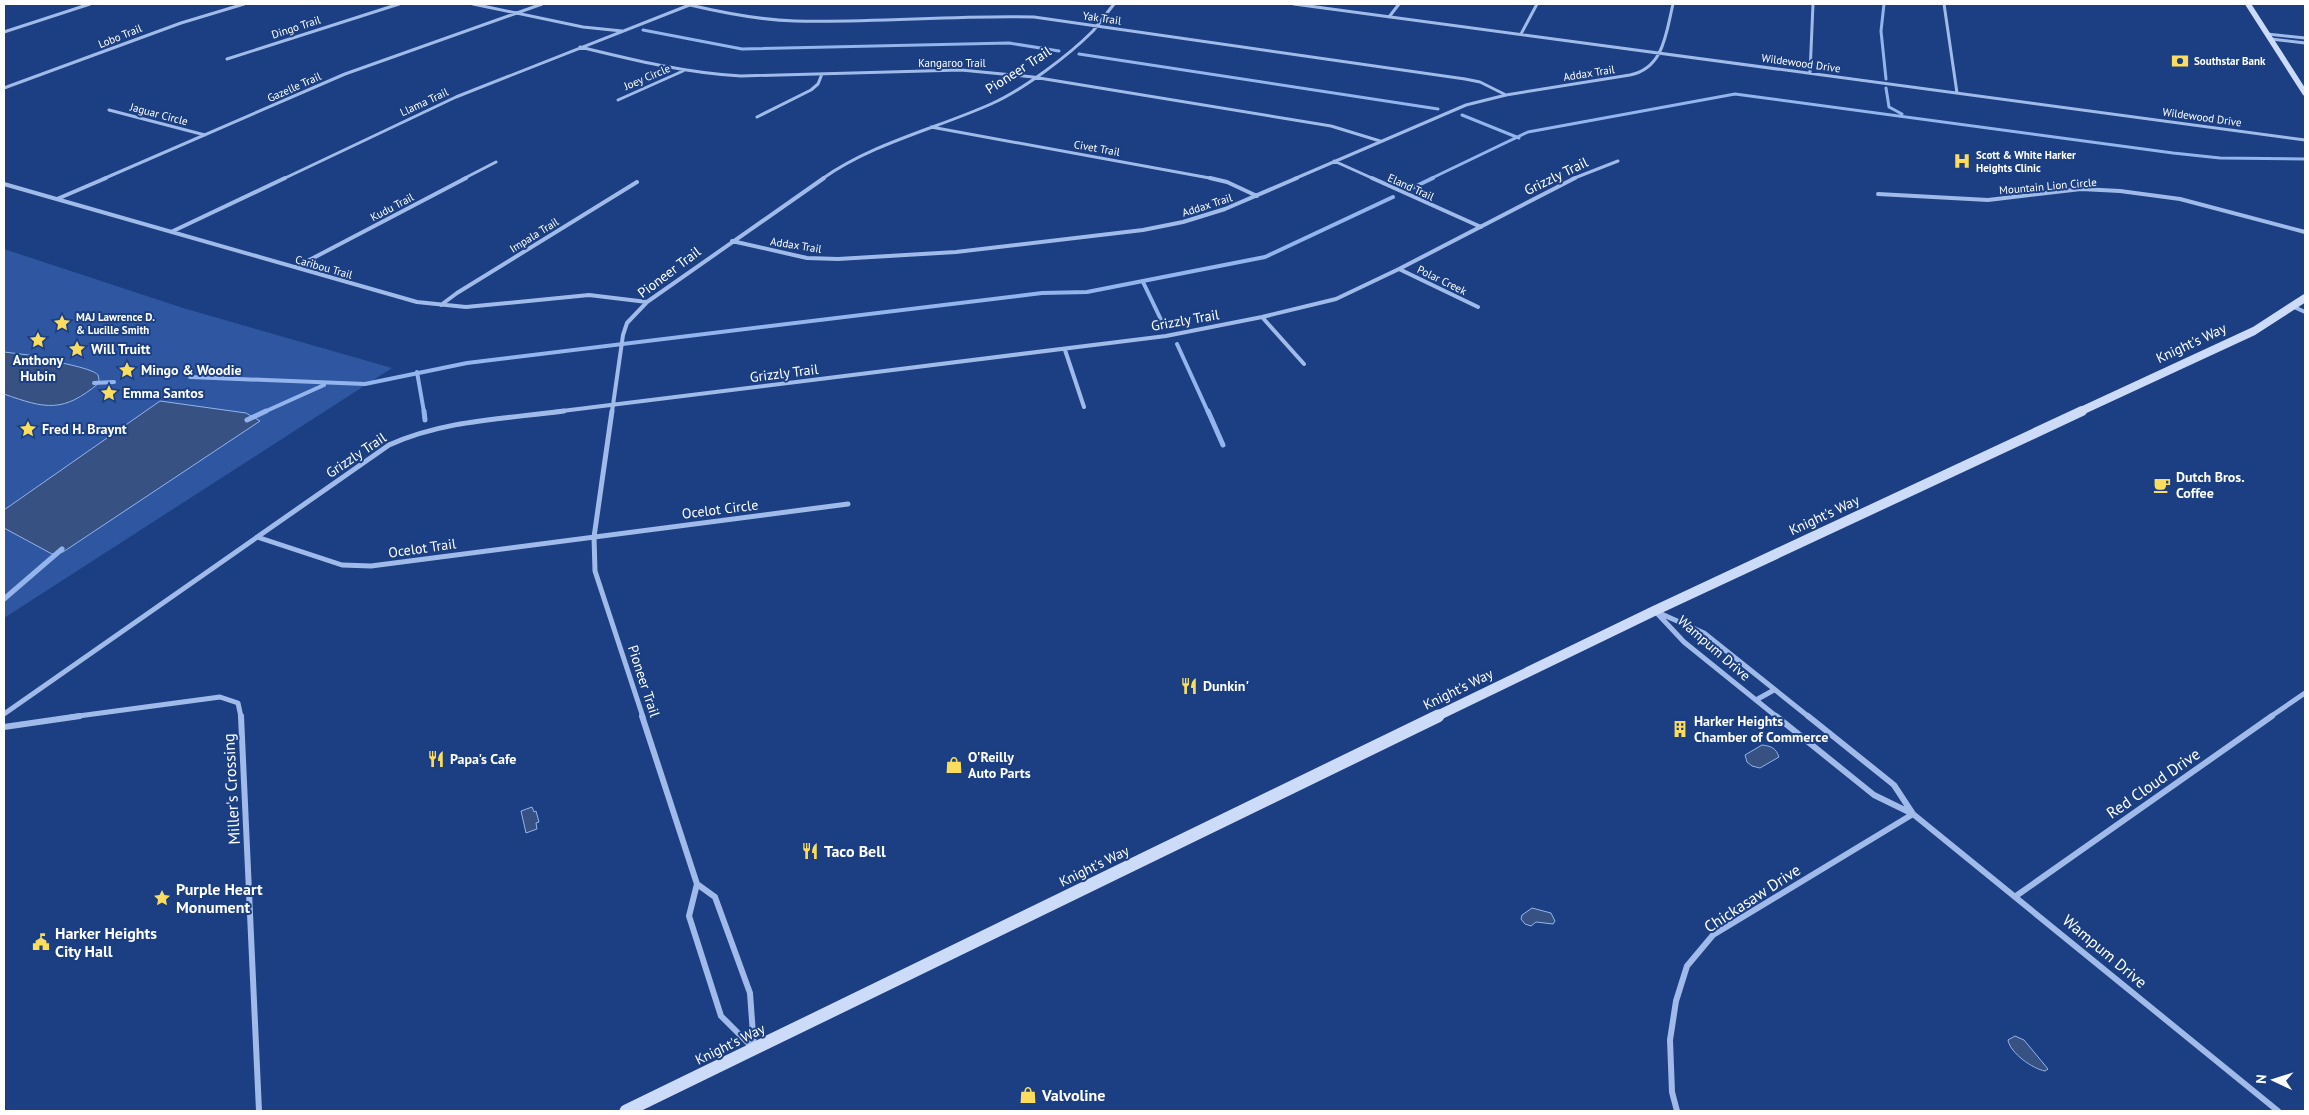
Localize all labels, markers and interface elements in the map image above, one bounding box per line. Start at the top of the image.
street label: Yak Trail [1082,8,1123,28]
street label: Dingo Trail [270,12,323,42]
street label: Lobo Trail [96,21,145,51]
street label: Pioneer Trail [982,42,1054,98]
street label: Wildewood Drive [1760,51,1842,76]
bank icon: Southstar Bank [2170,51,2190,71]
place label: Southstar Bank [2194,54,2266,68]
street label: Kangaroo Trail [918,56,987,70]
street label: Joey Circle [621,61,673,93]
street label: Addax Trail [1562,62,1617,84]
street label: Gazelle Trail [265,69,324,105]
street label: Llama Trail [398,84,451,119]
street label: Jaguar Circle [128,99,190,129]
street label: Wildewood Drive [2161,105,2243,130]
street label: Civet Trail [1073,137,1122,159]
place label: Scott & White Harker Heights Clinic [1976,148,2076,175]
hospital icon: Scott & White Harker Heights Clinic [1952,151,1972,171]
street label: Grizzly Trail [1521,153,1591,199]
street label: Eland Trail [1386,171,1437,204]
street label: Mountain Lion Circle [1999,175,2098,197]
street label: Kudu Trail [368,189,417,224]
street label: Addax Trail [1180,190,1235,220]
street label: Impala Trail [507,214,562,256]
street label: Addax Trail [769,234,824,256]
street label: Pioneer Trail [634,242,704,302]
street label: Caribou Trail [294,252,355,282]
street label: Polar Creek [1415,262,1470,298]
street label: Grizzly Trail [1150,305,1220,335]
place label: MAJ Lawrence D. & Lucille Smith [76,310,155,337]
place icon: MAJ Lawrence D. & Lucille Smith [52,313,72,333]
street label: Knight's Way [2153,319,2229,367]
place icon: Anthony Hubin [28,330,48,350]
place icon: Will Truitt [67,339,87,359]
place label: Will Truitt [91,340,151,358]
place label: Anthony Hubin [13,351,64,385]
place icon: Mingo & Woodie [117,360,137,380]
street label: Grizzly Trail [749,360,819,386]
place label: Mingo & Woodie [141,361,242,379]
place icon: Emma Santos [99,383,119,403]
place label: Emma Santos [123,384,204,402]
place icon: Fred H. Braynt [18,419,38,439]
place label: Fred H. Braynt [42,420,127,438]
street label: Grizzly Trail [322,428,390,482]
place label: Dutch Bros. Coffee [2176,468,2245,502]
cafe icon: Dutch Bros. Coffee [2152,475,2172,495]
street label: Knight's Way [1786,491,1862,539]
street label: Ocelot Circle [681,495,759,523]
street label: Ocelot Trail [387,534,457,562]
street label: Wampum Drive [1674,611,1754,685]
street label: Pioneer Trail [624,643,664,719]
street label: Knight's Way [1420,664,1496,714]
restaurant icon: Dunkin' [1179,676,1199,696]
place label: Dunkin' [1203,677,1249,695]
place label: Harker Heights Chamber of Commerce [1694,712,1828,746]
building icon: Harker Heights Chamber of Commerce [1670,719,1690,739]
street label: Miller's Crossing [218,733,244,845]
street label: Red Cloud Drive [2102,743,2204,823]
place label: O'Reilly Auto Parts [968,748,1031,782]
restaurant icon: Papa's Cafe [426,749,446,769]
place label: Papa's Cafe [450,750,516,768]
shop icon: O'Reilly Auto Parts [944,755,964,775]
restaurant icon: Taco Bell [800,841,820,861]
place label: Taco Bell [824,841,886,861]
street label: Knight's Way [1056,841,1132,891]
street label: Chickasaw Drive [1700,859,1804,937]
place label: Purple Heart Monument [176,879,263,917]
place icon: Purple Heart Monument [152,888,172,908]
street label: Wampum Drive [2059,910,2151,992]
place label: Harker Heights City Hall [55,923,157,961]
public building icon: Harker Heights City Hall [31,932,51,952]
street label: Knight's Way [692,1019,768,1069]
north arrow [2249,1055,2299,1105]
text: N [2252,1074,2270,1084]
shop icon: Valvoline [1018,1085,1038,1105]
place label: Valvoline [1041,1085,1105,1105]

